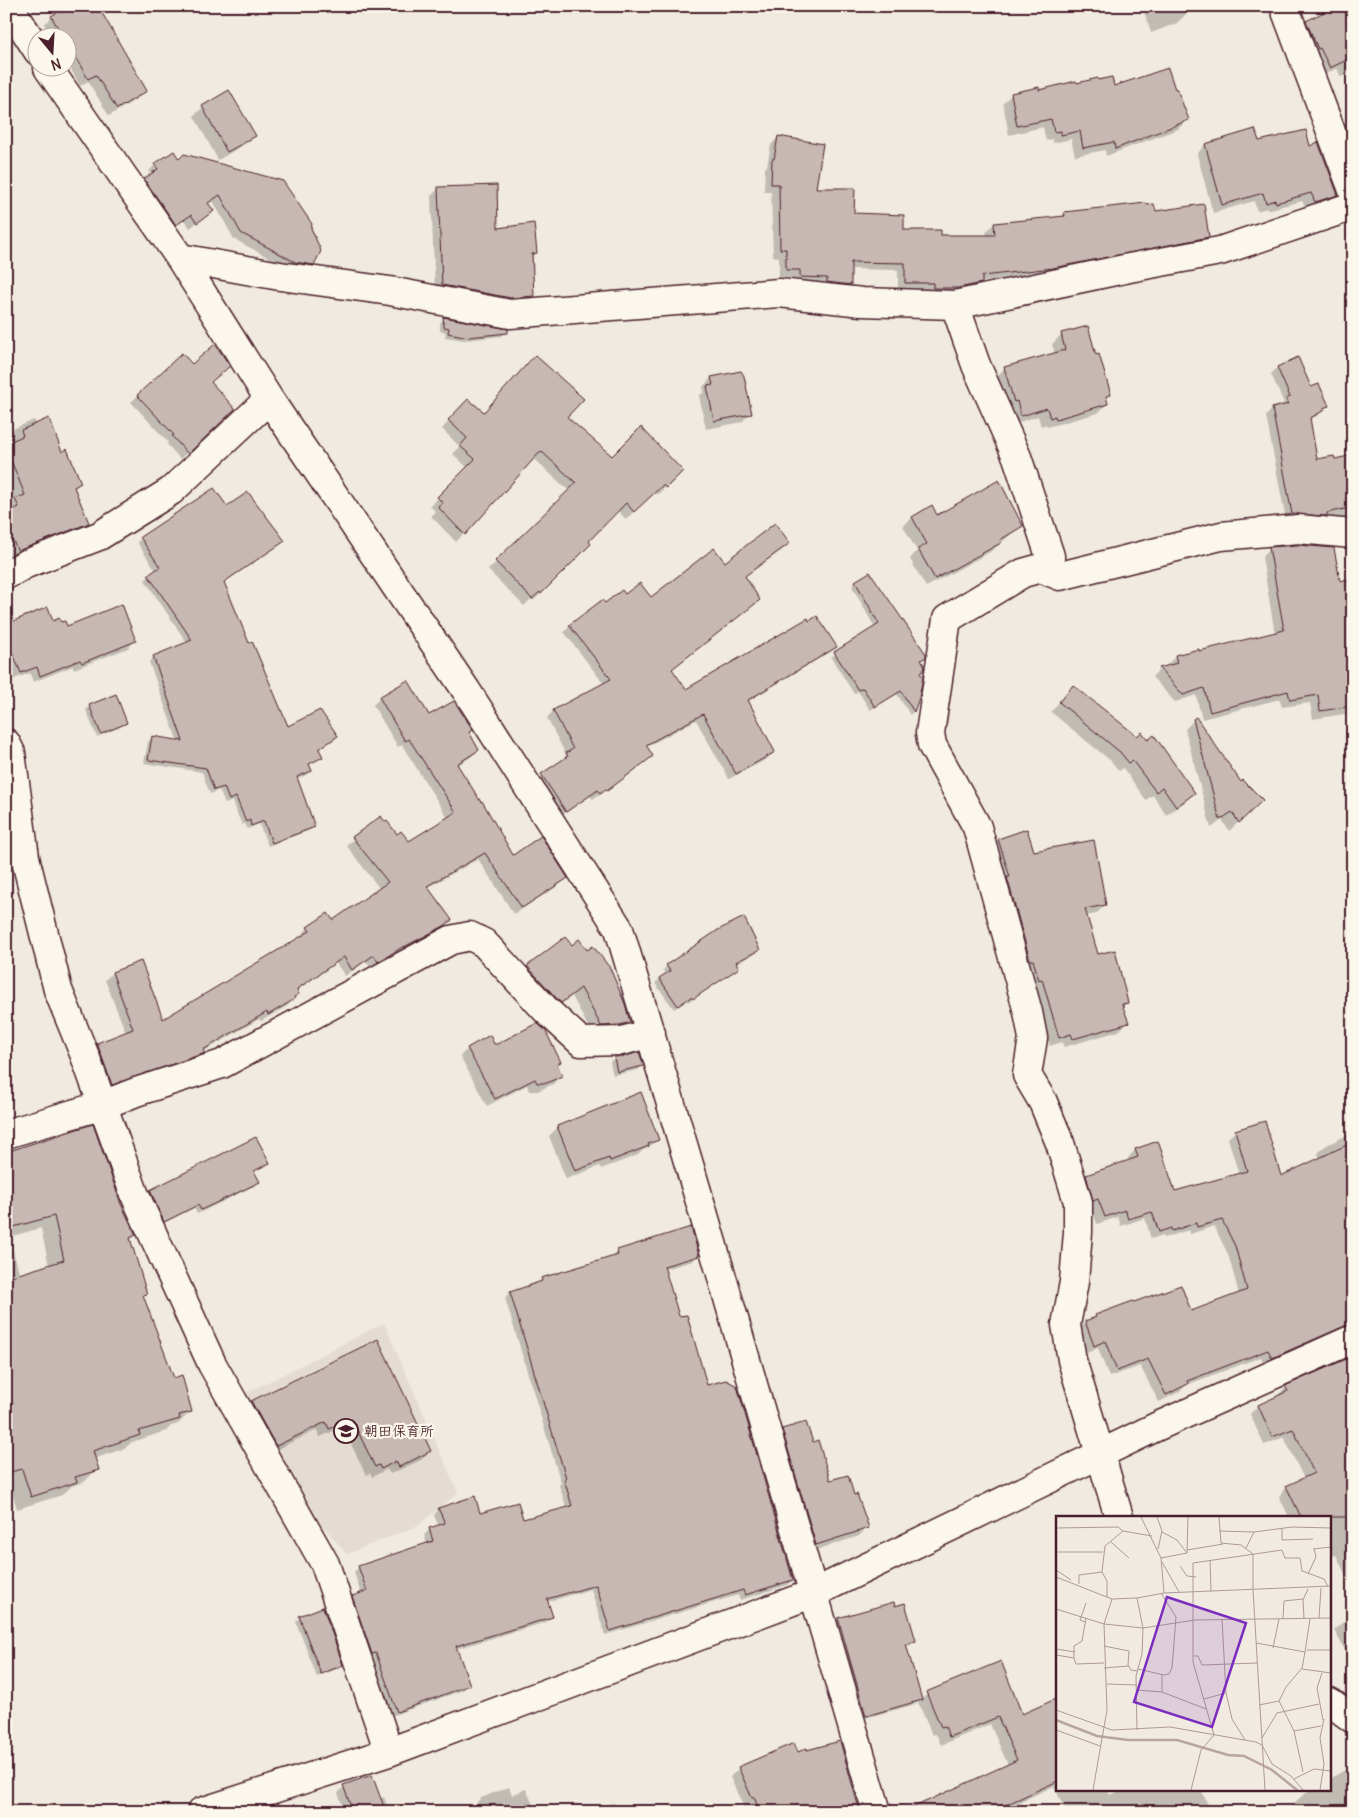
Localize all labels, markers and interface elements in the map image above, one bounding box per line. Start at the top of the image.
north arrow [28,28,78,78]
text: N [49,54,63,74]
school or university icon: 朝田保育所 [333,1418,359,1444]
place label: 朝田保育所 [364,1422,434,1440]
inset map [1056,1516,1332,1790]

